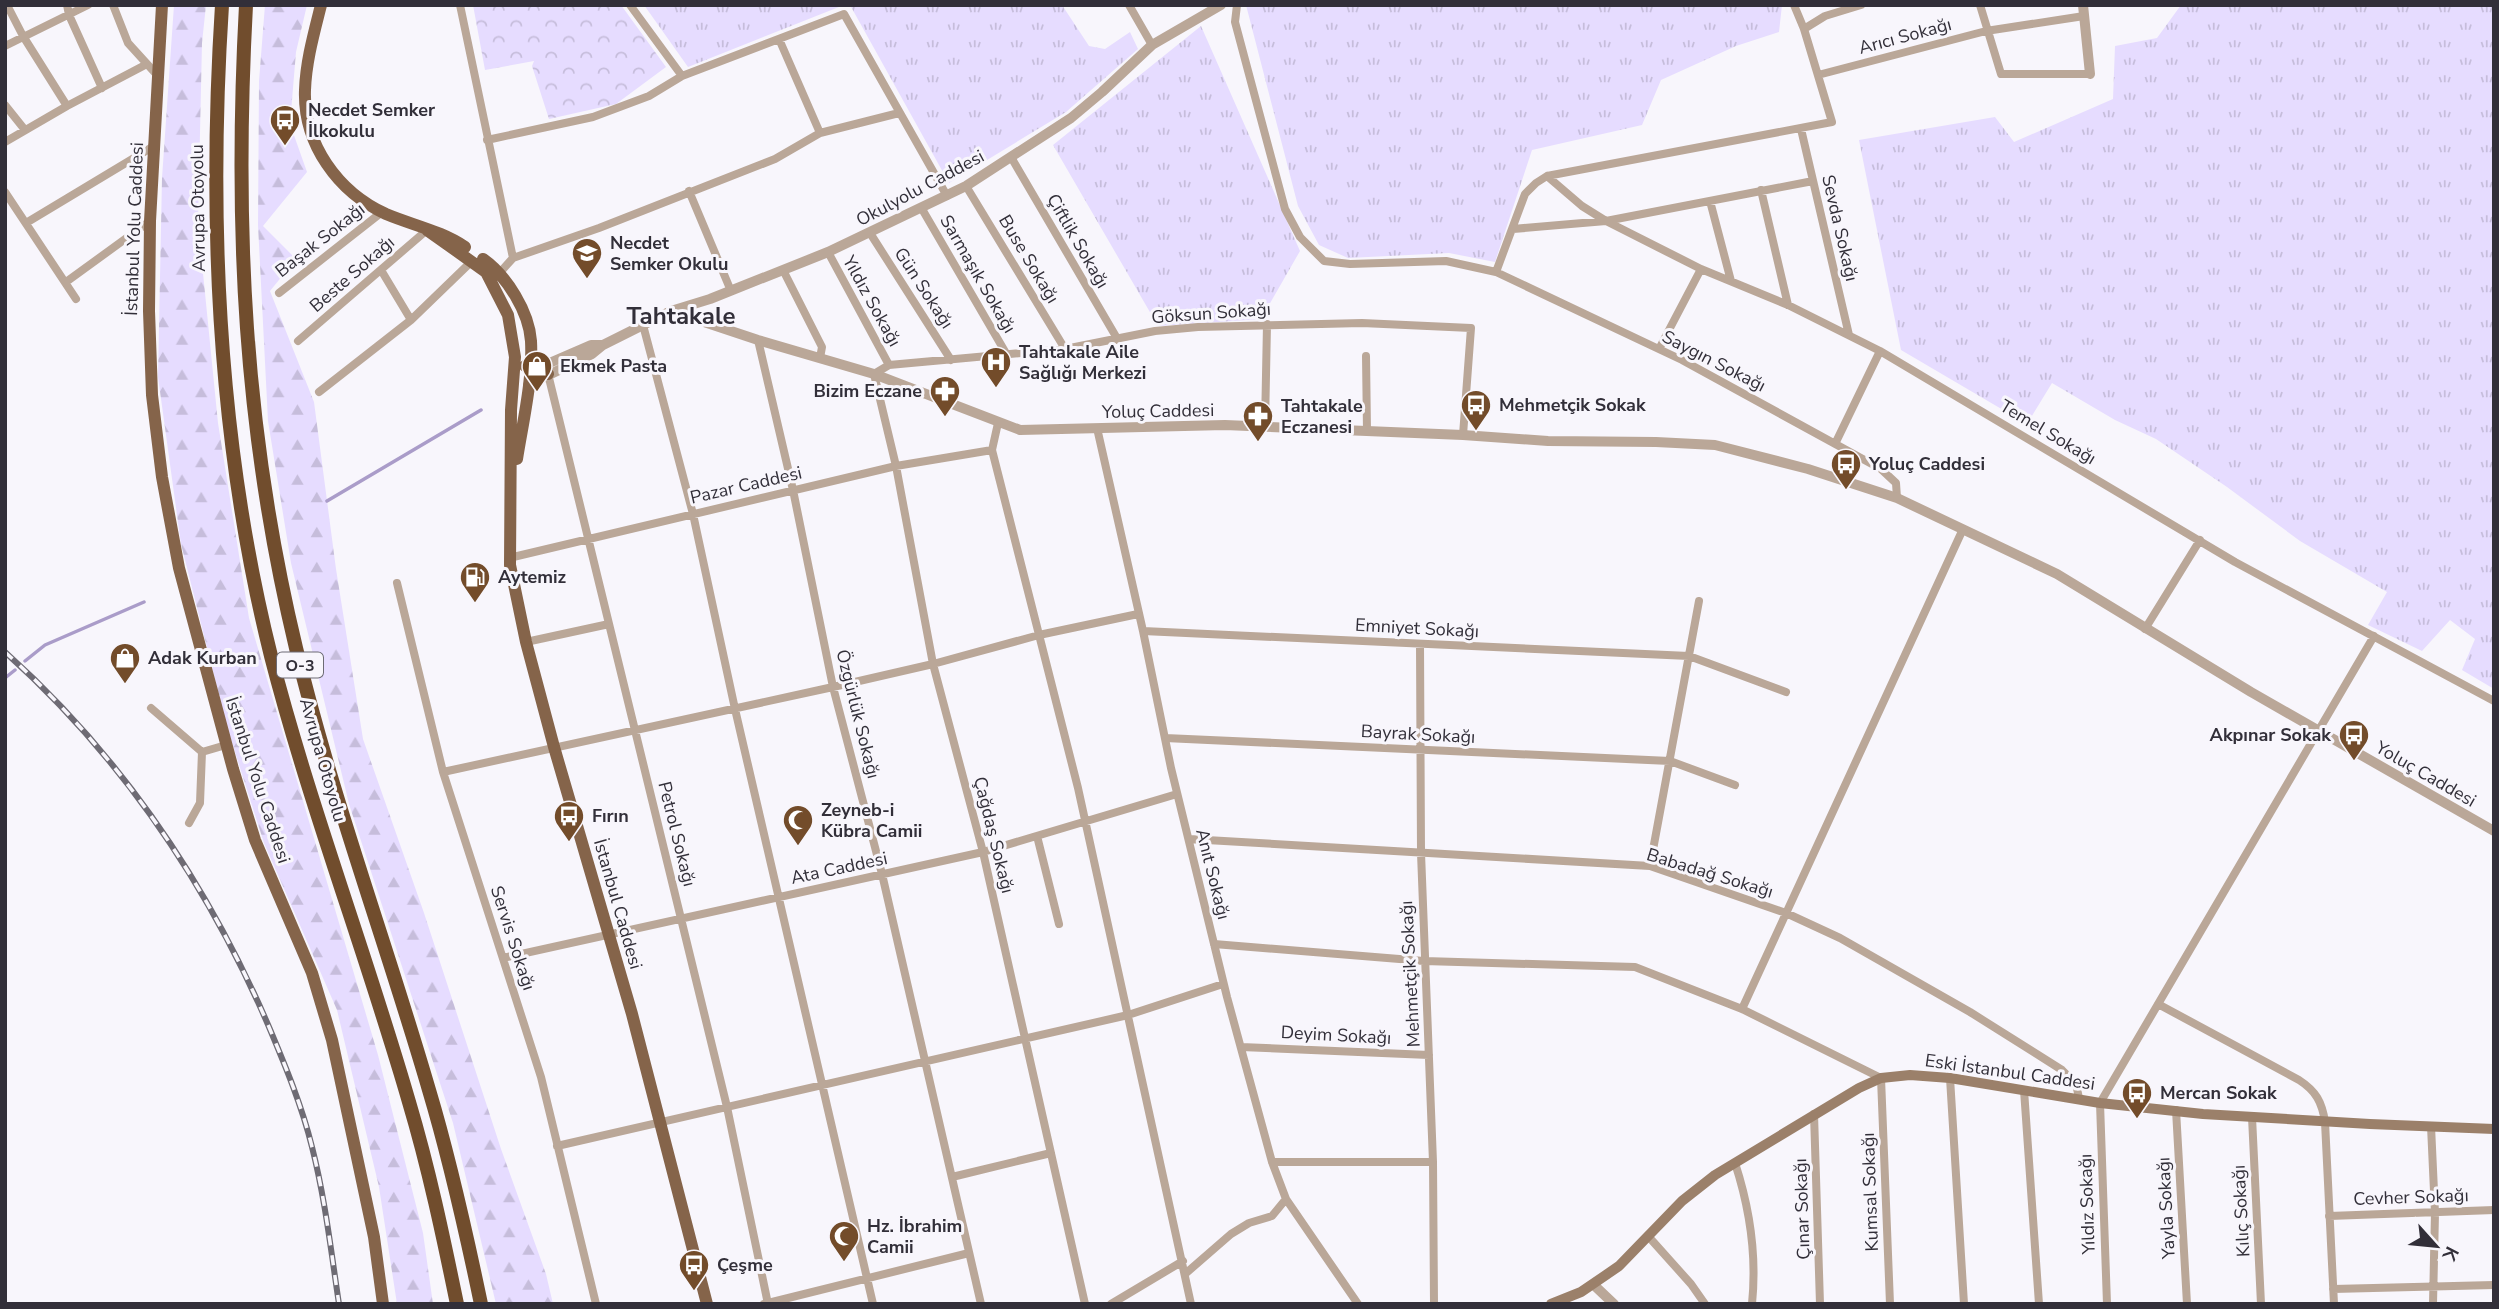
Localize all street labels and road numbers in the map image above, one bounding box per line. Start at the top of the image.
street label: Arıcı Sokağı [1856,12,1954,60]
street label: İstanbul Yolu Caddesi [119,142,149,316]
street label: Avrupa Otoyolu [185,144,211,272]
street label: Okulyolu Caddesi [852,144,988,232]
street label: Sevda Sokağı [1816,172,1864,284]
street label: Çiftlik Sokağı [1041,189,1115,293]
street label: Başak Sokağı [270,197,370,283]
street label: Buse Sokağı [993,210,1065,308]
street label: Sarmaşık Sokağı [934,211,1022,337]
street label: Beste Sokağı [305,231,399,317]
street label: Gün Sokağı [889,243,959,333]
street label: Yıldız Sokağı [837,250,907,351]
street label: Göksun Sokağı [1150,297,1272,329]
street label: Saygın Sokağı [1658,325,1770,397]
street label: Temel Sokağı [1995,394,2101,470]
street label: Yoluç Caddesi [1101,398,1214,424]
street label: Pazar Caddesi [688,460,804,510]
street label: Emniyet Sokağı [1354,613,1480,643]
street label: Özgürlük Sokağı [830,647,886,781]
road number: O-3 [277,652,323,678]
street label: İstanbul Yolu Caddesi [220,694,296,866]
street label: Avrupa Otoyolu [294,695,352,825]
street label: Bayrak Sokağı [1360,719,1476,749]
street label: Yoluç Caddesi [2370,735,2481,813]
street label: Çağdaş Sokağı [968,774,1020,896]
street label: Petrol Sokağı [652,779,702,889]
street label: Anıt Sokağı [1190,826,1236,922]
street label: İstanbul Caddesi [588,836,648,972]
street label: Babadağ Sokağı [1644,842,1776,904]
street label: Ata Caddesi [789,846,889,890]
street label: Servis Sokağı [485,883,541,993]
street label: Mehmetçik Sokağı [1394,900,1426,1048]
street label: Deyim Sokağı [1280,1020,1392,1050]
street label: Eski İstanbul Caddesi [1923,1048,2097,1096]
street label: Kumsal Sokağı [1856,1132,1884,1252]
street label: Yıldız Sokağı [2073,1153,2101,1256]
street label: Yayla Sokağı [2151,1157,2181,1260]
street label: Çınar Sokağı [1788,1158,1816,1260]
street label: Kılıç Sokağı [2227,1164,2255,1258]
street label: Cevher Sokağı [2353,1183,2469,1211]

